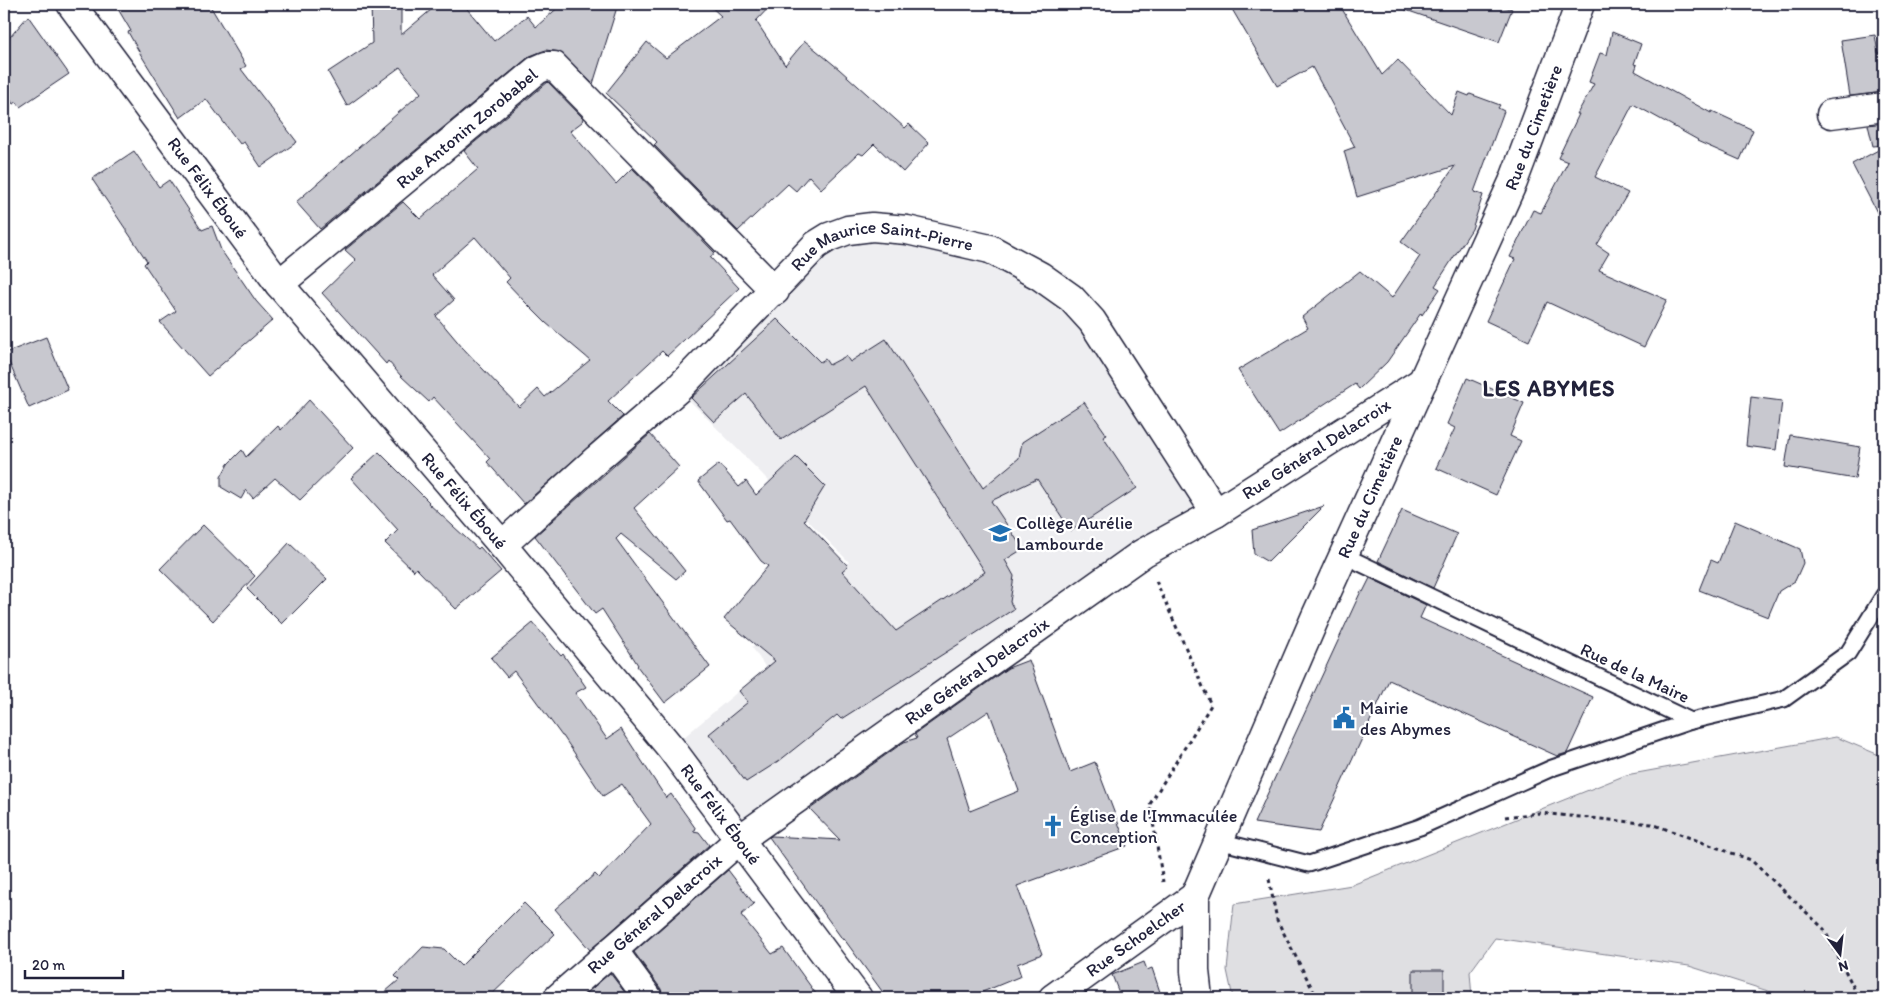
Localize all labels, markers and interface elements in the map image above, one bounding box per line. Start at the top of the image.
street label: Rue du Cimetière [1500,62,1567,194]
street label: Rue Antonin Zorobabel [392,63,542,193]
street label: Rue Félix Éboué [163,133,252,243]
street label: Rue Maurice Saint-Pierre [786,216,975,276]
district label: LES ABYMES [1483,375,1615,402]
street label: Rue Général Delacroix [1238,394,1395,504]
street label: Rue du Cimetière [1333,432,1407,562]
street label: Rue Félix Éboué [417,448,512,554]
place label: Collège Aurélie Lambourde [1016,512,1133,555]
school or university icon: Collège Aurélie Lambourde [987,520,1013,546]
street label: Rue Général Delacroix [900,612,1053,730]
street label: Rue de la Maire [1577,638,1693,708]
place label: Mairie des Abymes [1360,697,1451,740]
public building icon: Mairie des Abymes [1331,705,1357,731]
street label: Rue Félix Éboué [676,759,766,869]
place label: Église de l'Immaculée Conception [1070,805,1237,848]
church icon: Église de l'Immaculée Conception [1040,813,1066,839]
street label: Rue Général Delacroix [583,849,726,979]
street label: Rue Schoelcher [1082,895,1191,982]
north arrow [1816,930,1866,980]
scale bar [25,947,122,979]
text: 20 m [32,956,66,974]
text: N [1836,957,1850,976]

